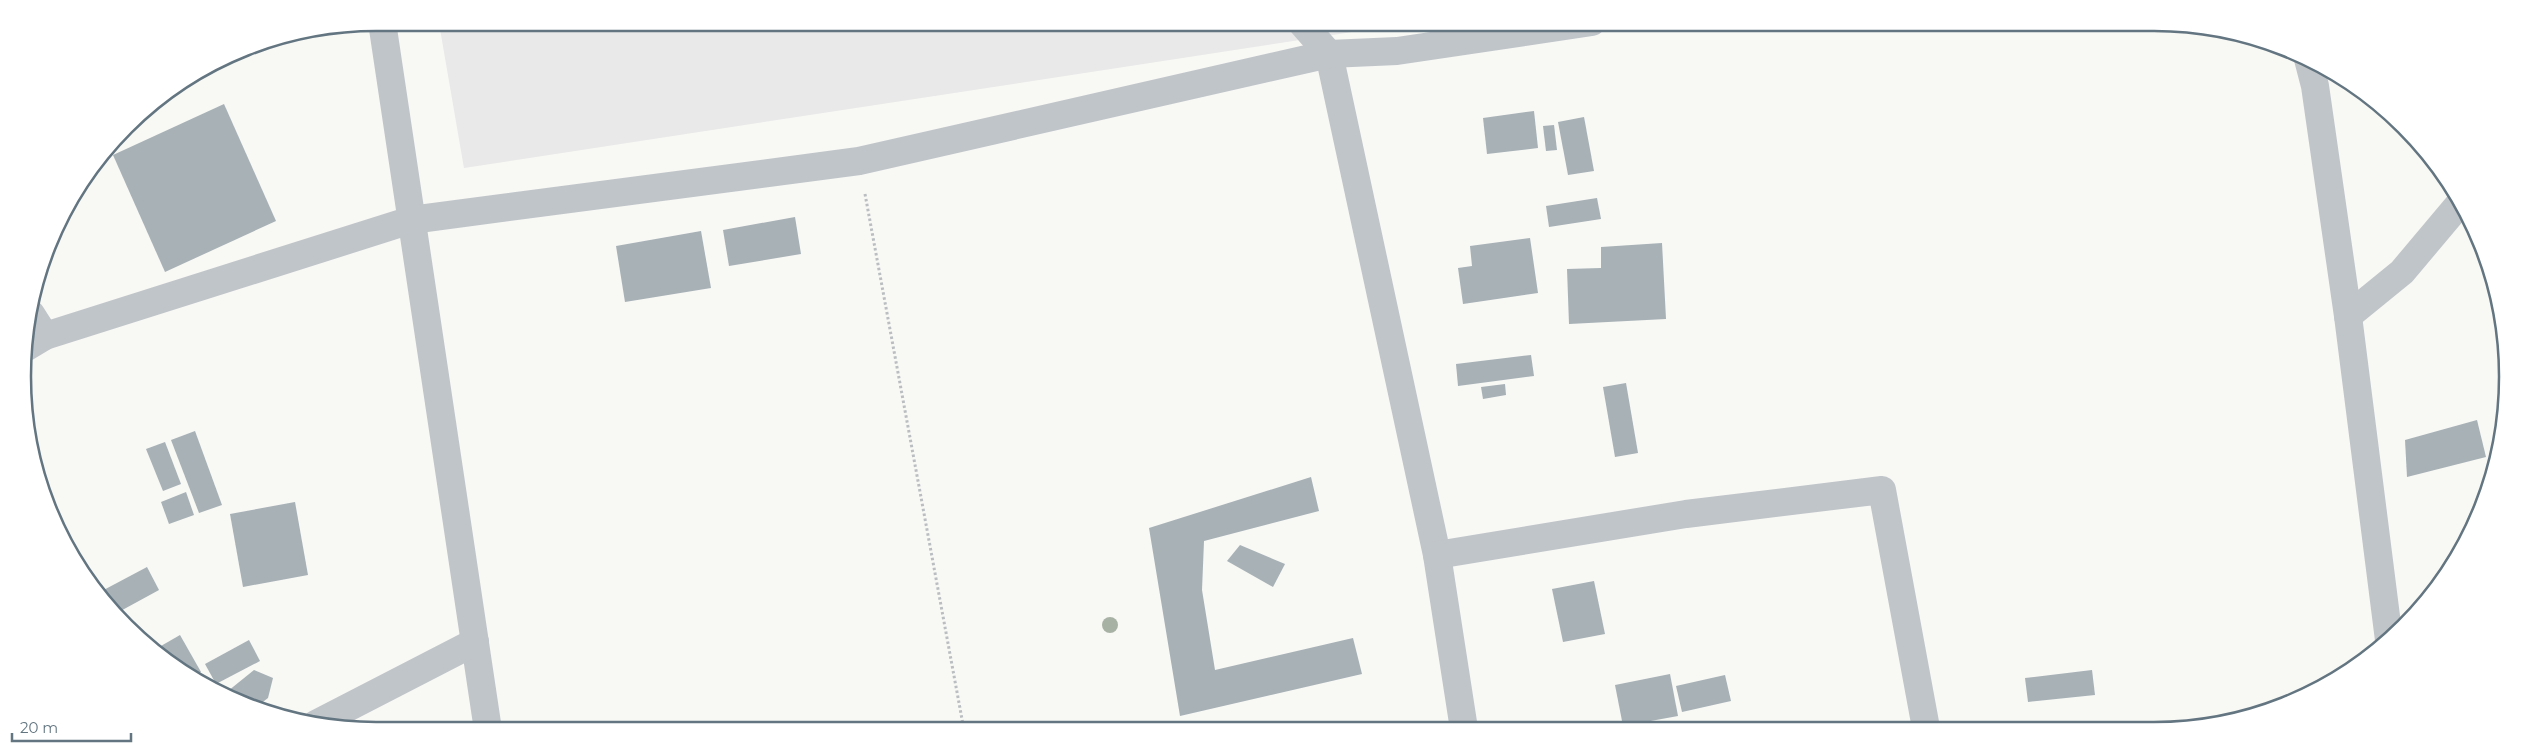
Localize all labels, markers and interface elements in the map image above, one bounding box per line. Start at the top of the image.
scale bar [12,710,131,742]
text: 20 m [20,718,58,737]

